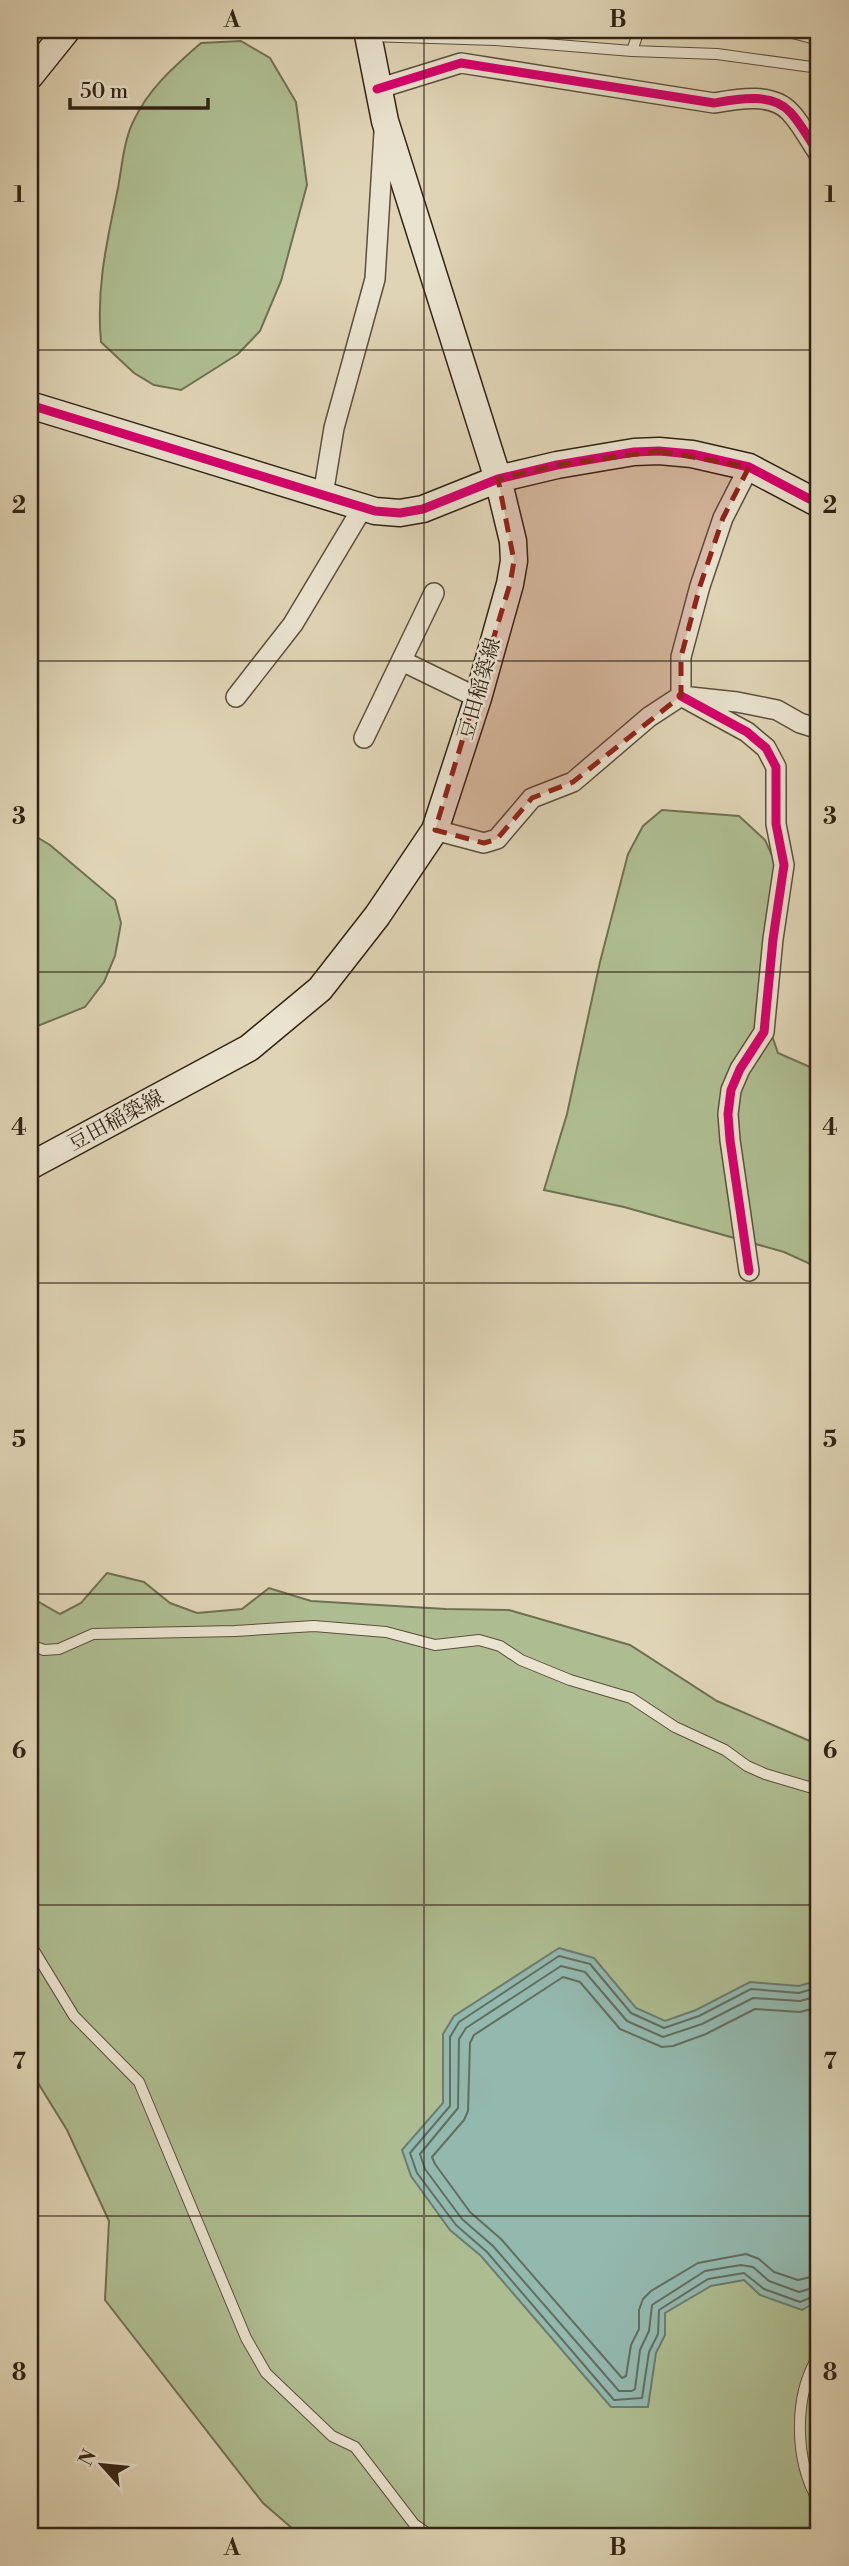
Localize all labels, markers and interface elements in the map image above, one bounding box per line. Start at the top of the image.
text: A [223,6,241,34]
text: B [609,6,627,34]
scale bar [70,66,208,110]
text: 50 m [80,79,128,105]
text: 1 [13,181,25,209]
text: 1 [824,181,836,209]
text: 2 [12,492,26,520]
text: 2 [823,492,837,520]
street label: 豆田稲築線 [453,635,507,743]
text: 3 [12,803,26,831]
text: 3 [823,803,837,831]
street label: 豆田稲築線 [64,1085,168,1157]
text: 4 [11,1114,27,1142]
text: 4 [822,1114,838,1142]
text: 5 [12,1426,26,1454]
text: 5 [823,1426,837,1454]
text: 6 [12,1737,26,1765]
text: 6 [823,1737,837,1765]
text: 7 [12,2048,26,2076]
text: 7 [823,2048,837,2076]
text: 8 [12,2359,26,2387]
text: 8 [823,2359,837,2387]
north arrow [66,2430,136,2500]
text: N [74,2446,102,2470]
text: A [223,2534,241,2562]
text: B [609,2534,627,2562]

